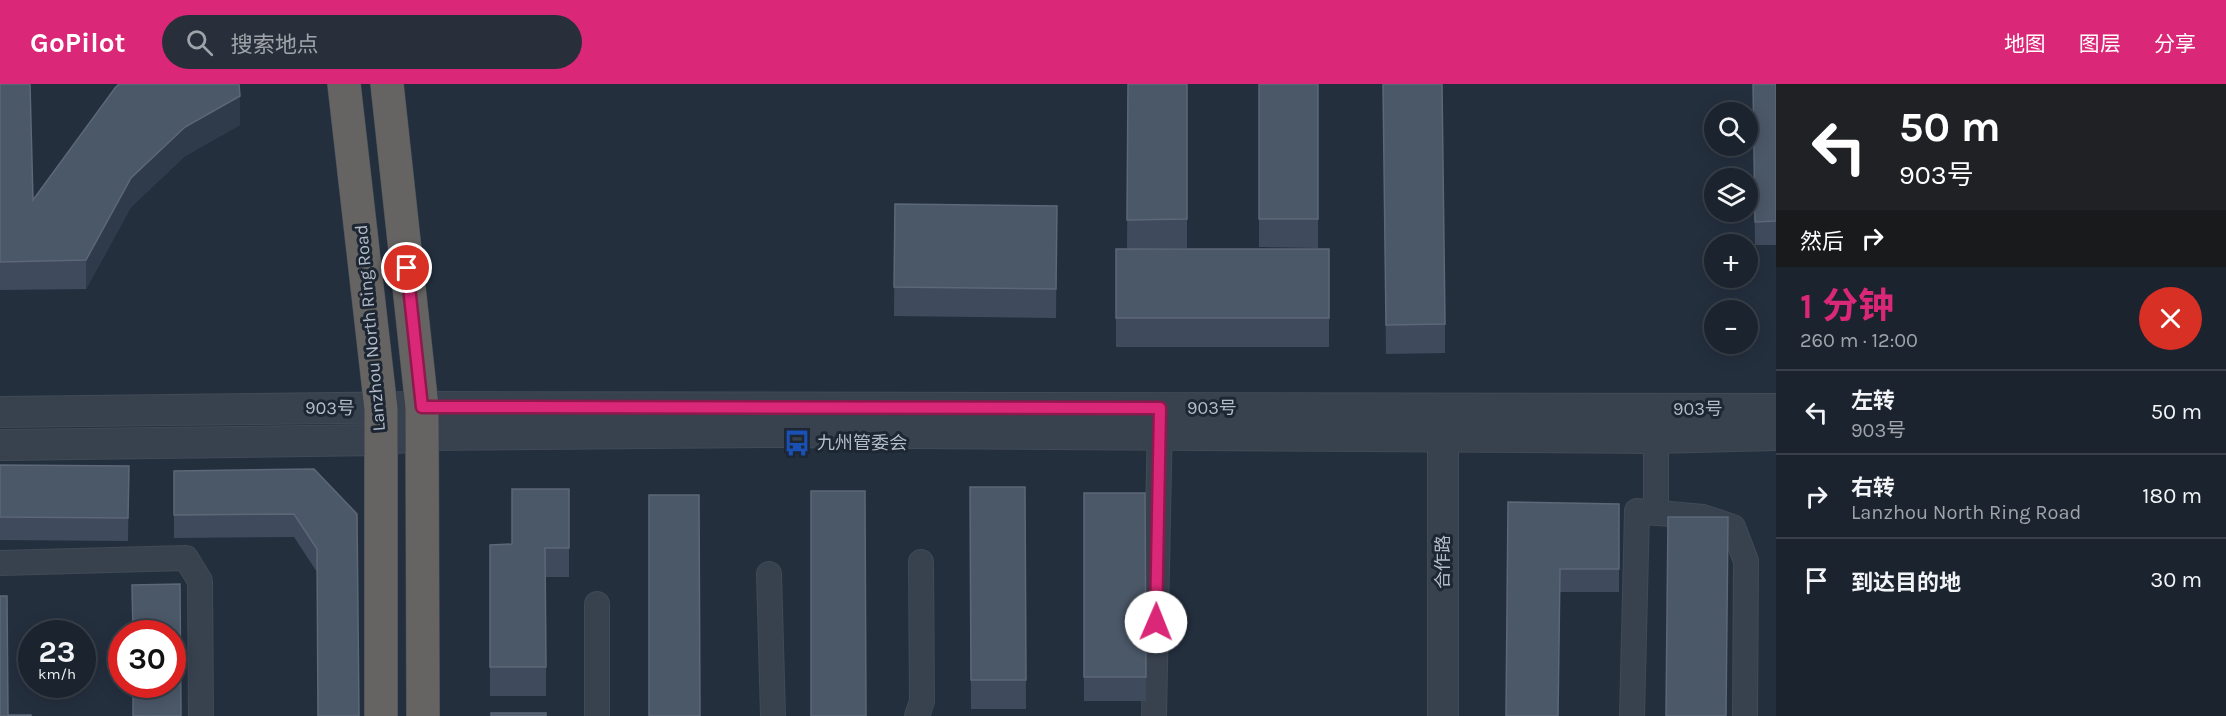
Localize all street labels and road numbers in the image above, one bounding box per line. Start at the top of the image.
street label: Lanzhou North Ring Road [350,224,390,432]
street label: 903号 [305,397,355,419]
street label: 903号 [1187,397,1237,419]
street label: 903号 [1673,398,1723,420]
street label: 合作路 [1432,535,1454,589]

